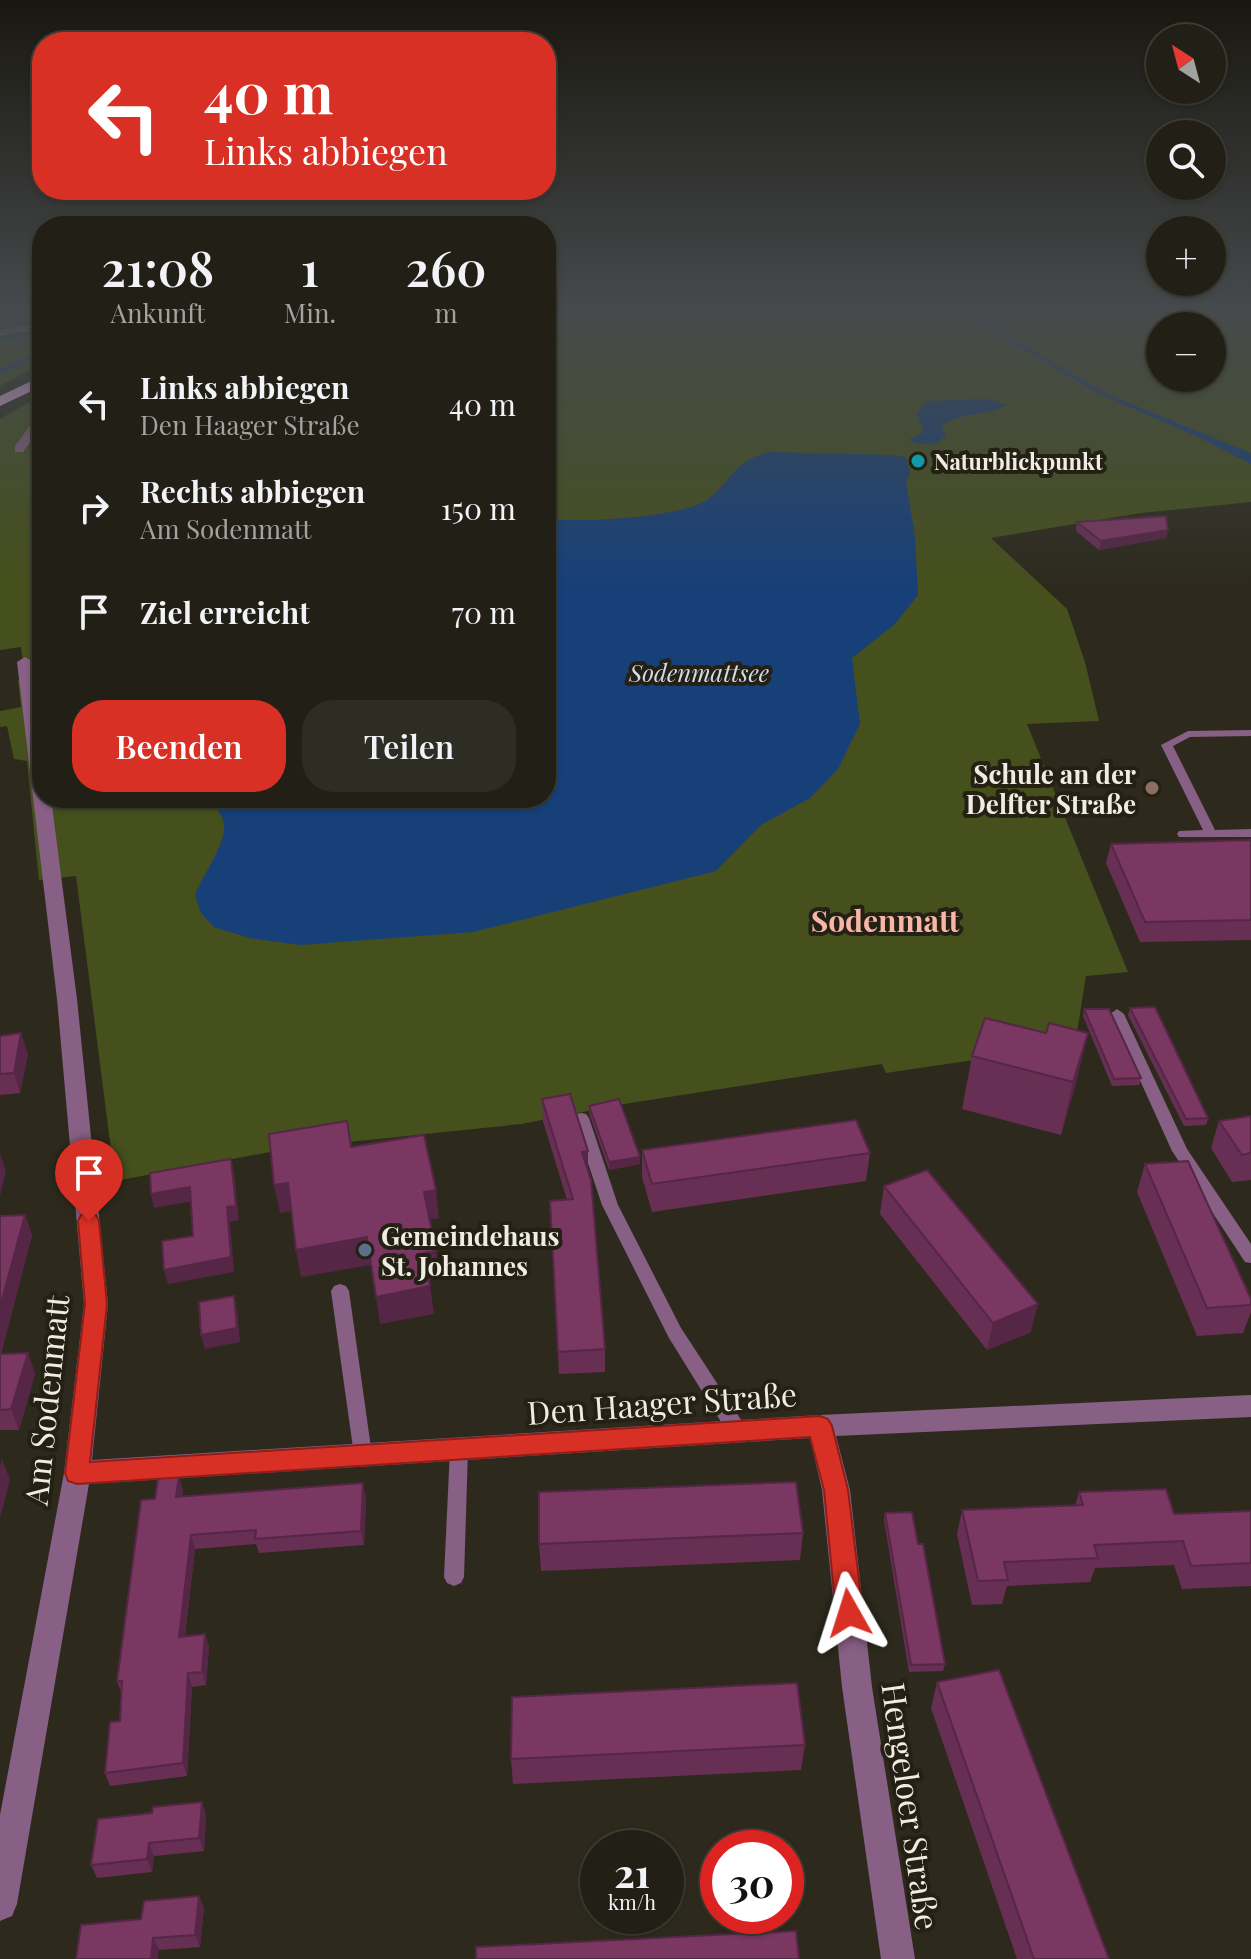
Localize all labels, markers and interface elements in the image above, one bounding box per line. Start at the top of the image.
north arrow [1146,24,1226,104]
map controls [1146,24,1226,392]
text: 40 m [204,54,333,129]
icon: left [72,64,176,168]
button: search [1146,120,1226,200]
text: Links abbiegen [204,126,448,174]
button: + [1146,216,1226,296]
text: 21:08 [102,235,214,299]
text: 1 [301,235,319,299]
text: 260 [406,235,486,299]
text: Ankunft [111,295,205,330]
text: Min. [284,295,336,330]
text: m [434,295,458,330]
button: − [1146,312,1226,392]
text: Links abbiegen [140,367,349,407]
icon: left [72,382,116,426]
text: 40 m [449,384,516,424]
text: Den Haager Straße [140,407,360,442]
place label: Naturblickpunkt [934,446,1103,476]
marker: Naturblickpunkt [909,452,927,470]
text: Rechts abbiegen [140,471,365,511]
icon: right [72,486,116,530]
text: 150 m [441,488,516,528]
text: Am Sodenmatt [140,511,311,546]
icon: arrive [72,590,116,634]
text: Ziel erreicht [140,592,310,632]
text: 70 m [452,592,516,632]
water label: Sodenmattsee [628,656,769,688]
button: Beenden [72,700,286,792]
button: Teilen [302,700,516,792]
place label: Schule an der Delfter Straße [966,756,1136,821]
marker: Schule an der Delfter Straße [1143,779,1161,797]
district label: Sodenmatt [811,900,960,940]
pin [55,1139,123,1221]
icon: arrive [67,1151,111,1195]
place label: Gemeindehaus St. Johannes [381,1218,560,1283]
marker: Gemeindehaus St. Johannes [356,1241,374,1259]
street label: Am Sodenmatt [12,1292,77,1508]
street label: Den Haager Straße [526,1371,798,1433]
position arrow [807,1571,891,1655]
street label: Hengeloer Straße [873,1680,951,1932]
speed limit sign: 30 [700,1830,804,1934]
text: 21 [614,1845,650,1898]
text: km/h [608,1888,656,1915]

